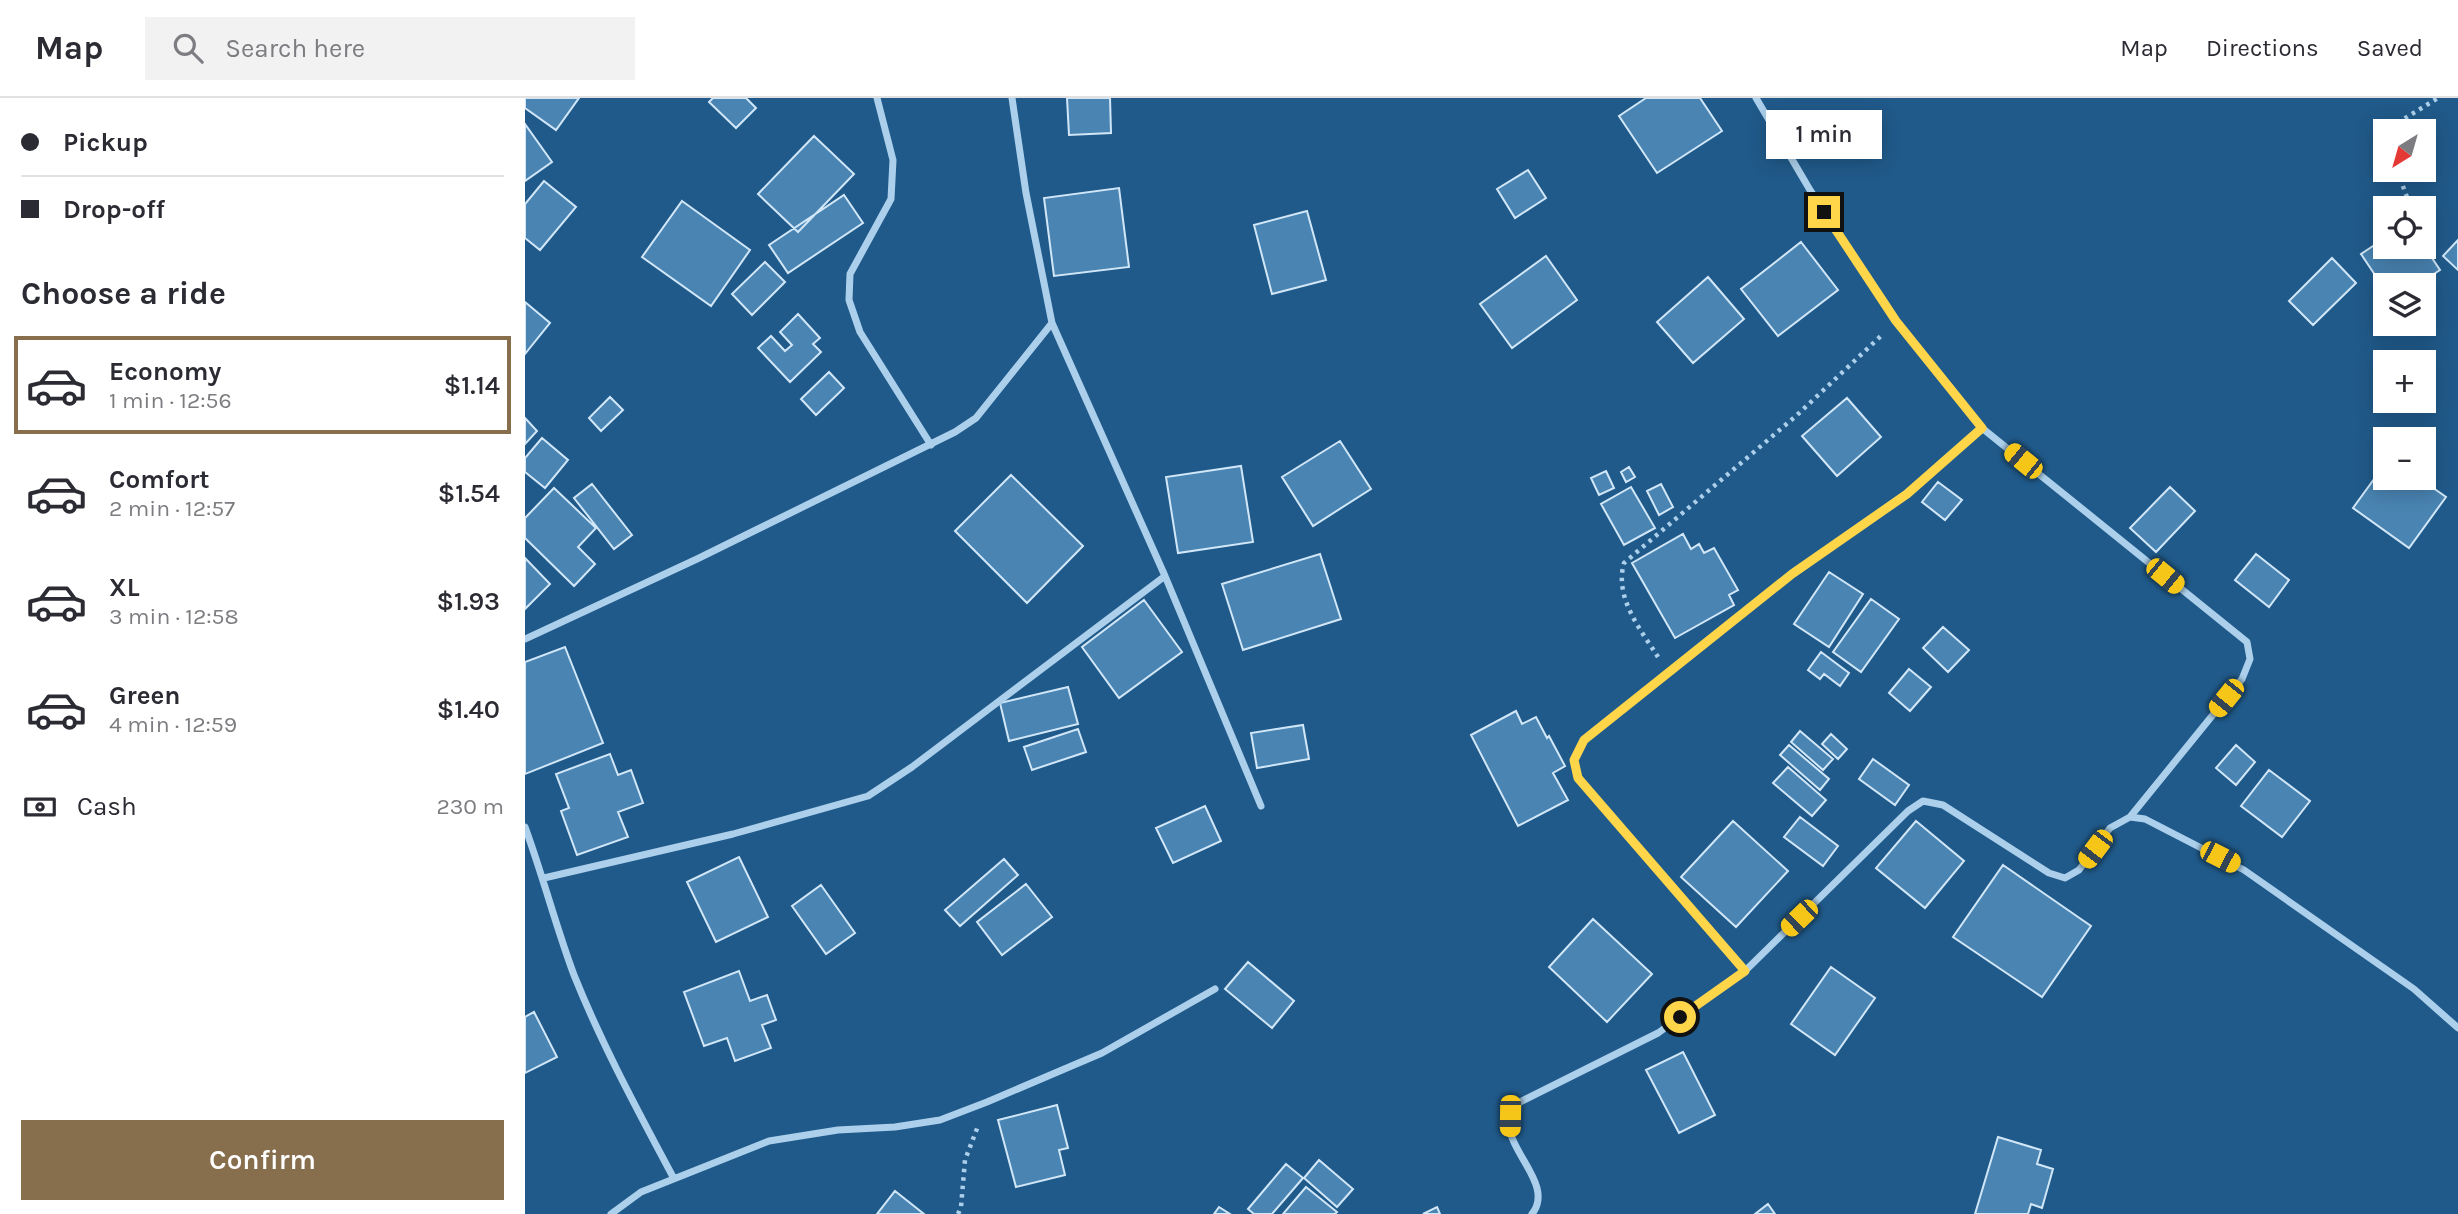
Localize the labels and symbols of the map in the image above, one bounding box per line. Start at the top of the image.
callout: 1 min [1766,110,1882,159]
north arrow [2373,119,2436,182]
route end [1808,196,1840,228]
car [2001,440,2046,482]
car [2143,555,2188,597]
car [2205,675,2248,721]
car [2074,826,2117,872]
car [2197,838,2244,876]
car [1777,896,1822,940]
route start [1664,1001,1696,1033]
car [1500,1095,1521,1137]

